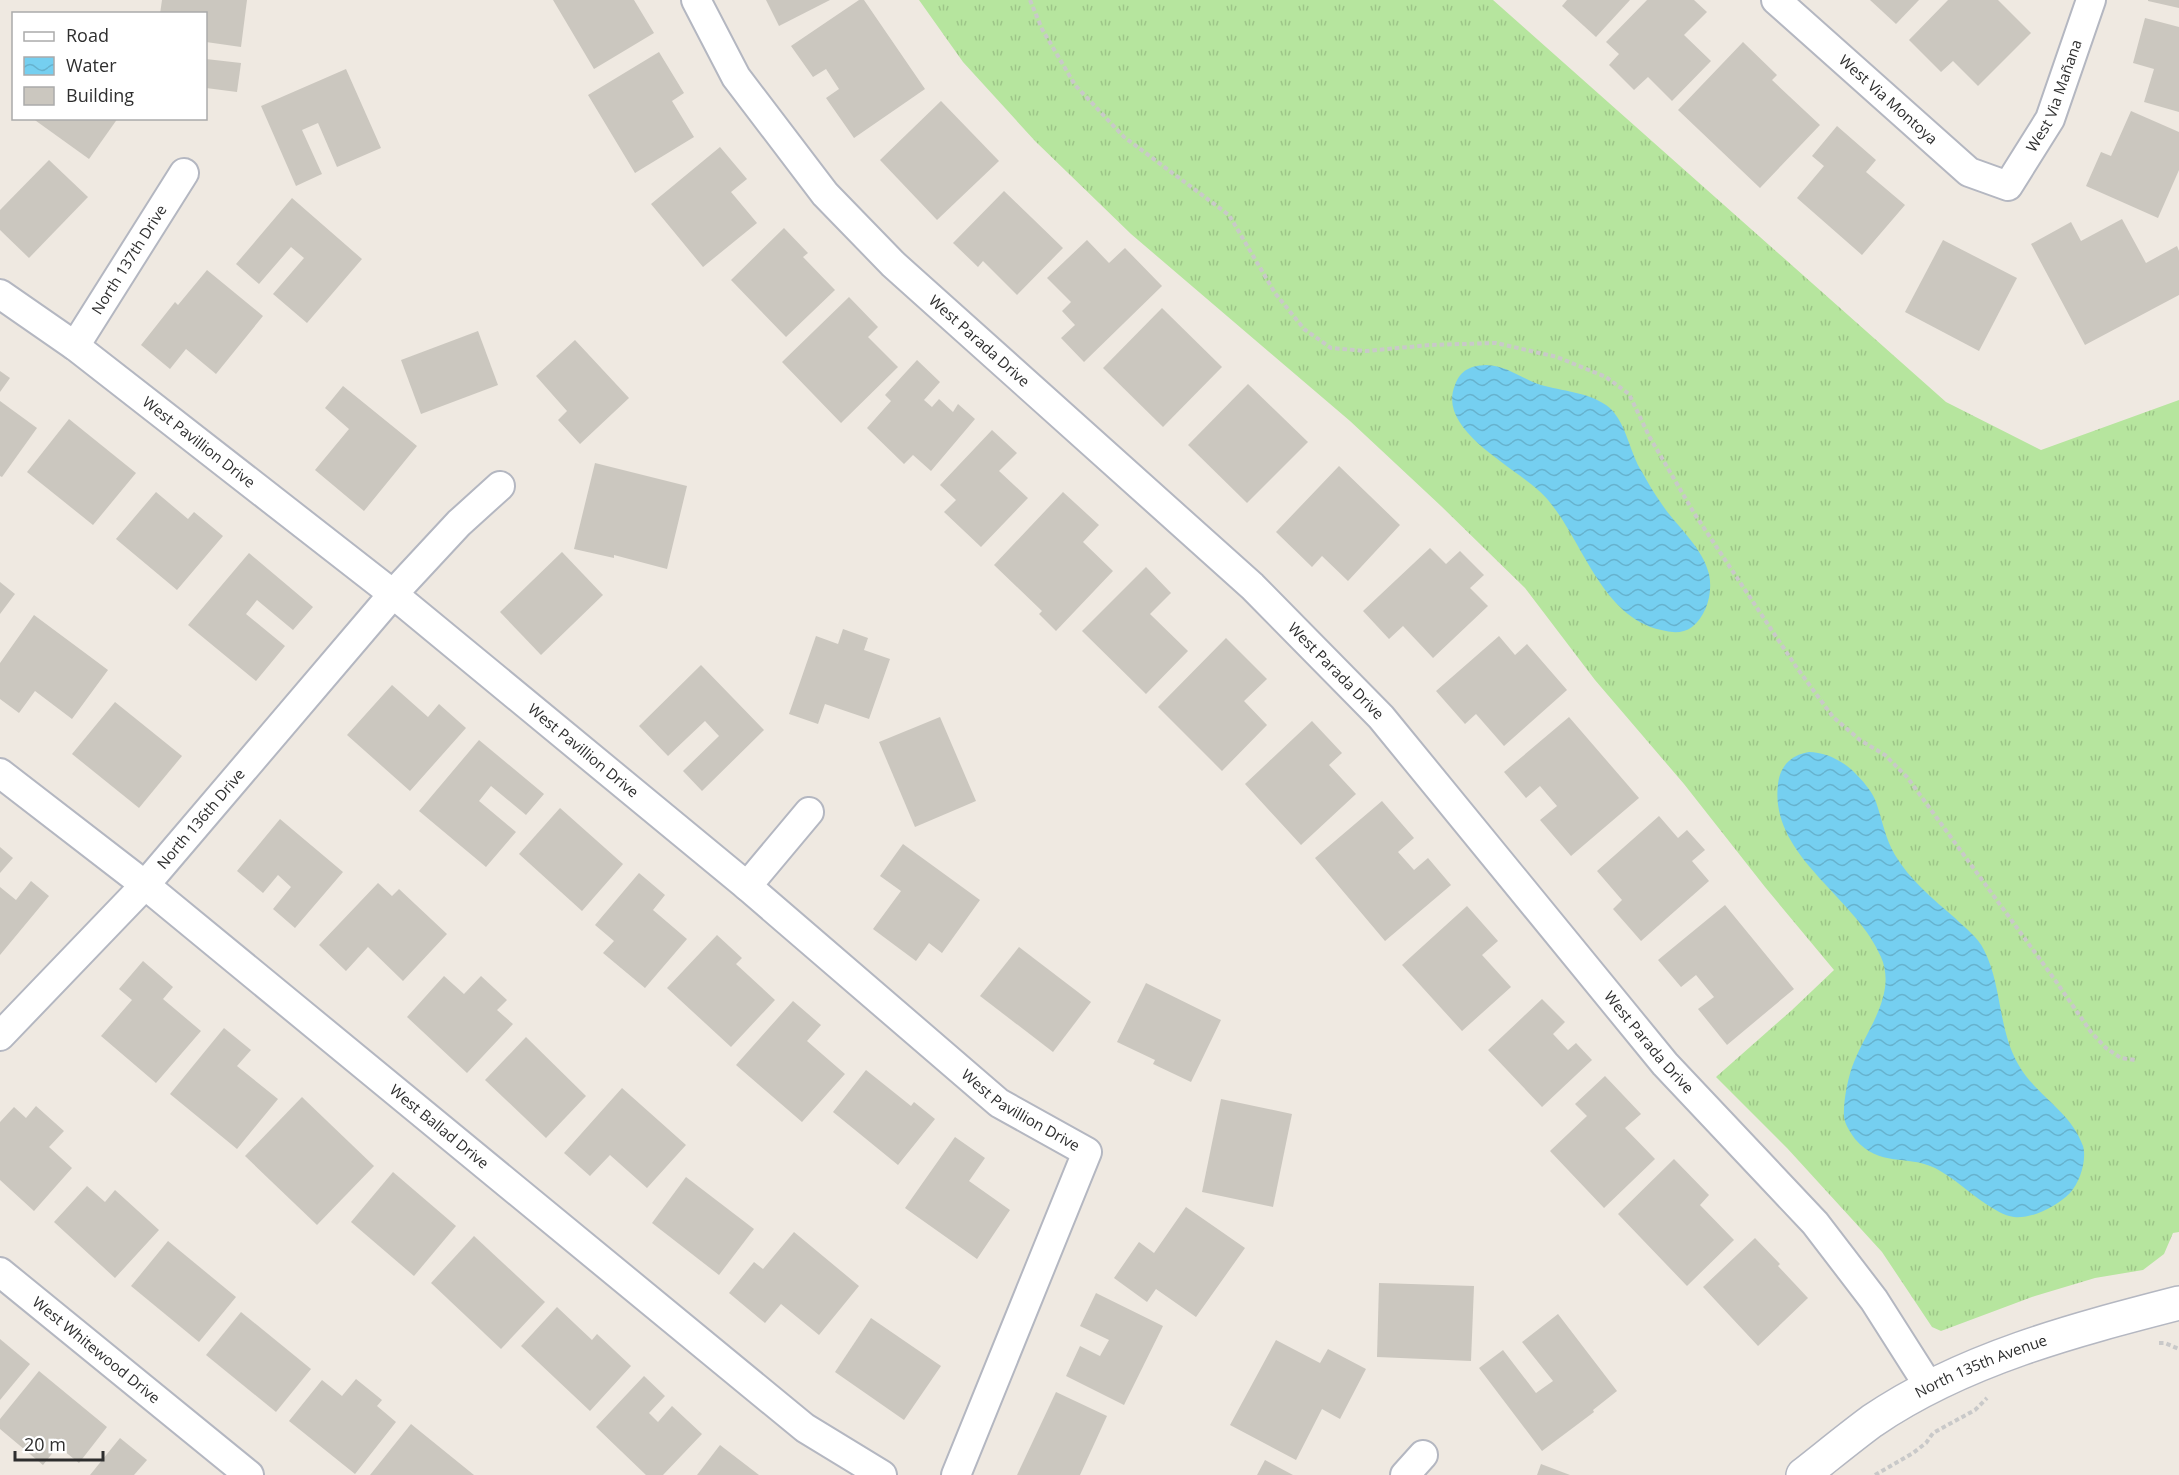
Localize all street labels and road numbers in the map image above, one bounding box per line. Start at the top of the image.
street label: West Via Mañana [2021,37,2086,155]
street label: West Via Montoya [1835,50,1942,148]
street label: North 137th Drive [87,201,171,318]
street label: West Parada Drive [925,290,1034,391]
street label: West Pavillion Drive [139,391,260,492]
street label: West Parada Drive [1284,617,1389,723]
street label: West Pavillion Drive [524,699,643,802]
street label: North 136th Drive [152,764,249,873]
street label: West Parada Drive [1600,986,1699,1097]
street label: West Pavillion Drive [958,1064,1084,1155]
street label: West Ballad Drive [386,1079,493,1173]
street label: West Whitewood Drive [29,1292,165,1408]
street label: North 135th Avenue [1911,1330,2049,1402]

